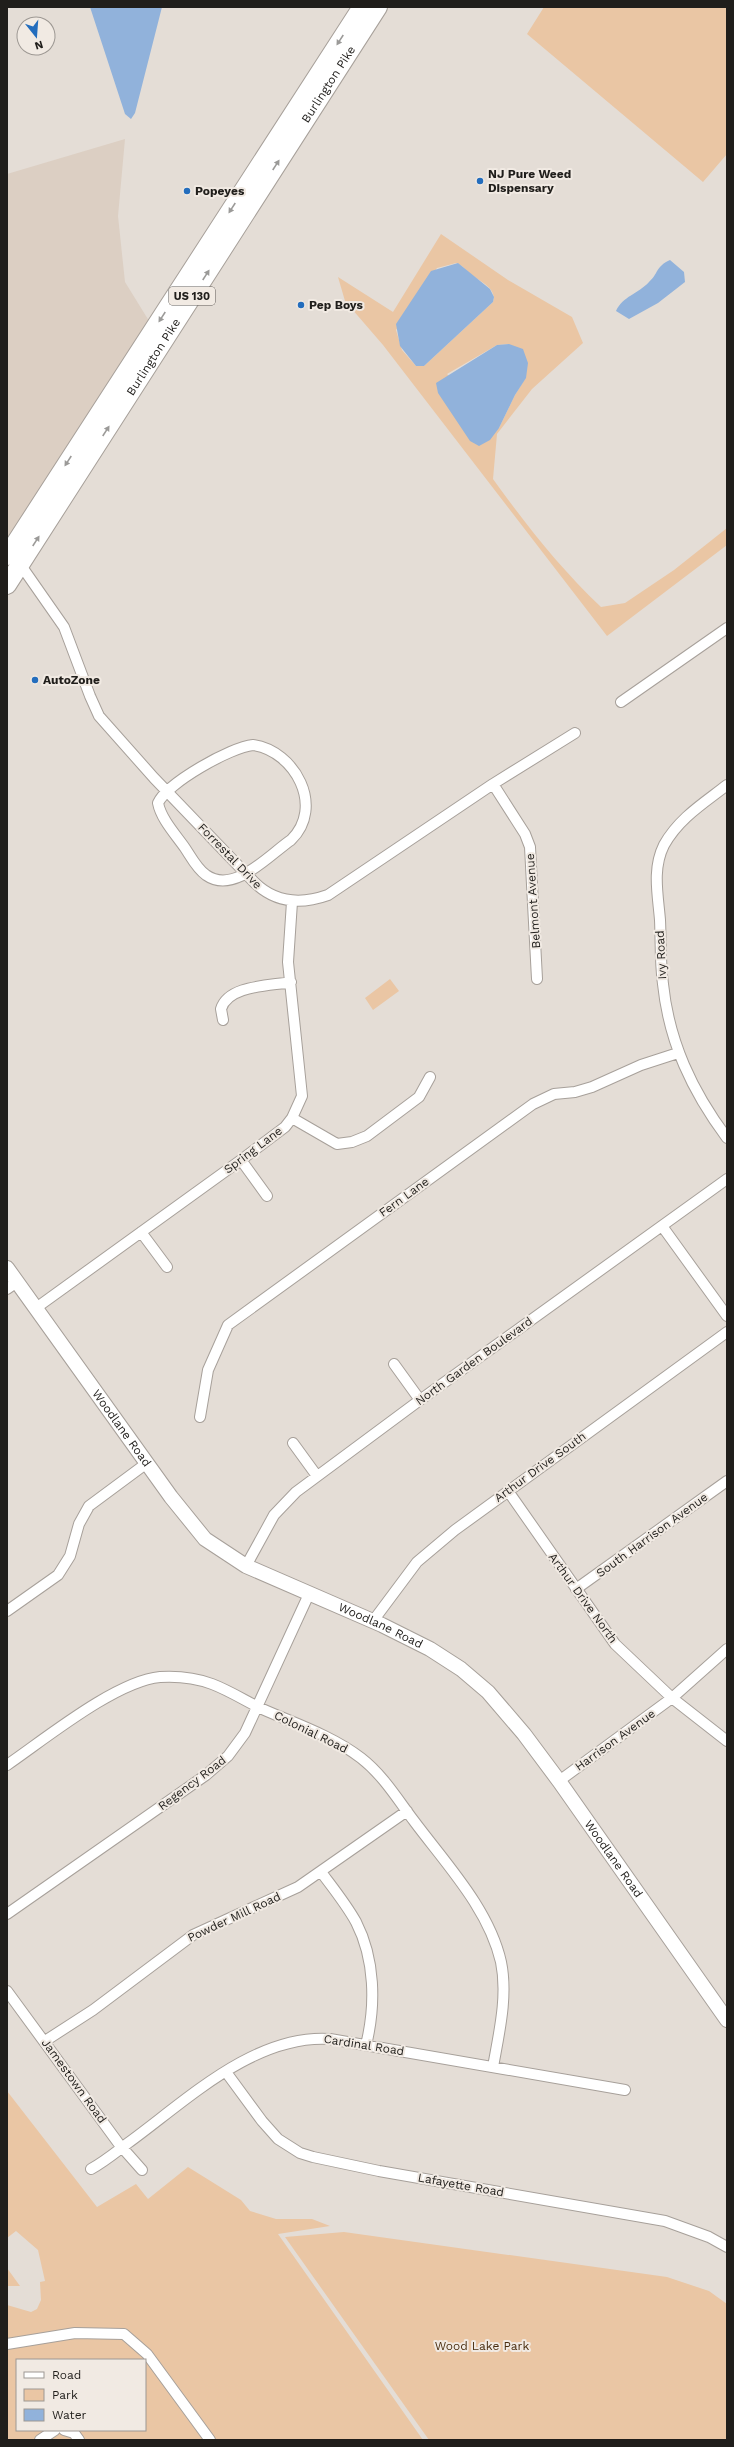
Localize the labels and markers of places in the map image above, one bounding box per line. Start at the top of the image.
place label: NJ Pure Weed Dispensary [488,167,571,195]
marker: NJ Pure Weed Dispensary [475,176,485,186]
place label: Popeyes [195,184,245,198]
marker: Popeyes [182,186,192,196]
place label: Pep Boys [309,298,363,312]
marker: Pep Boys [296,300,306,310]
place label: AutoZone [43,673,100,687]
marker: AutoZone [30,675,40,685]

